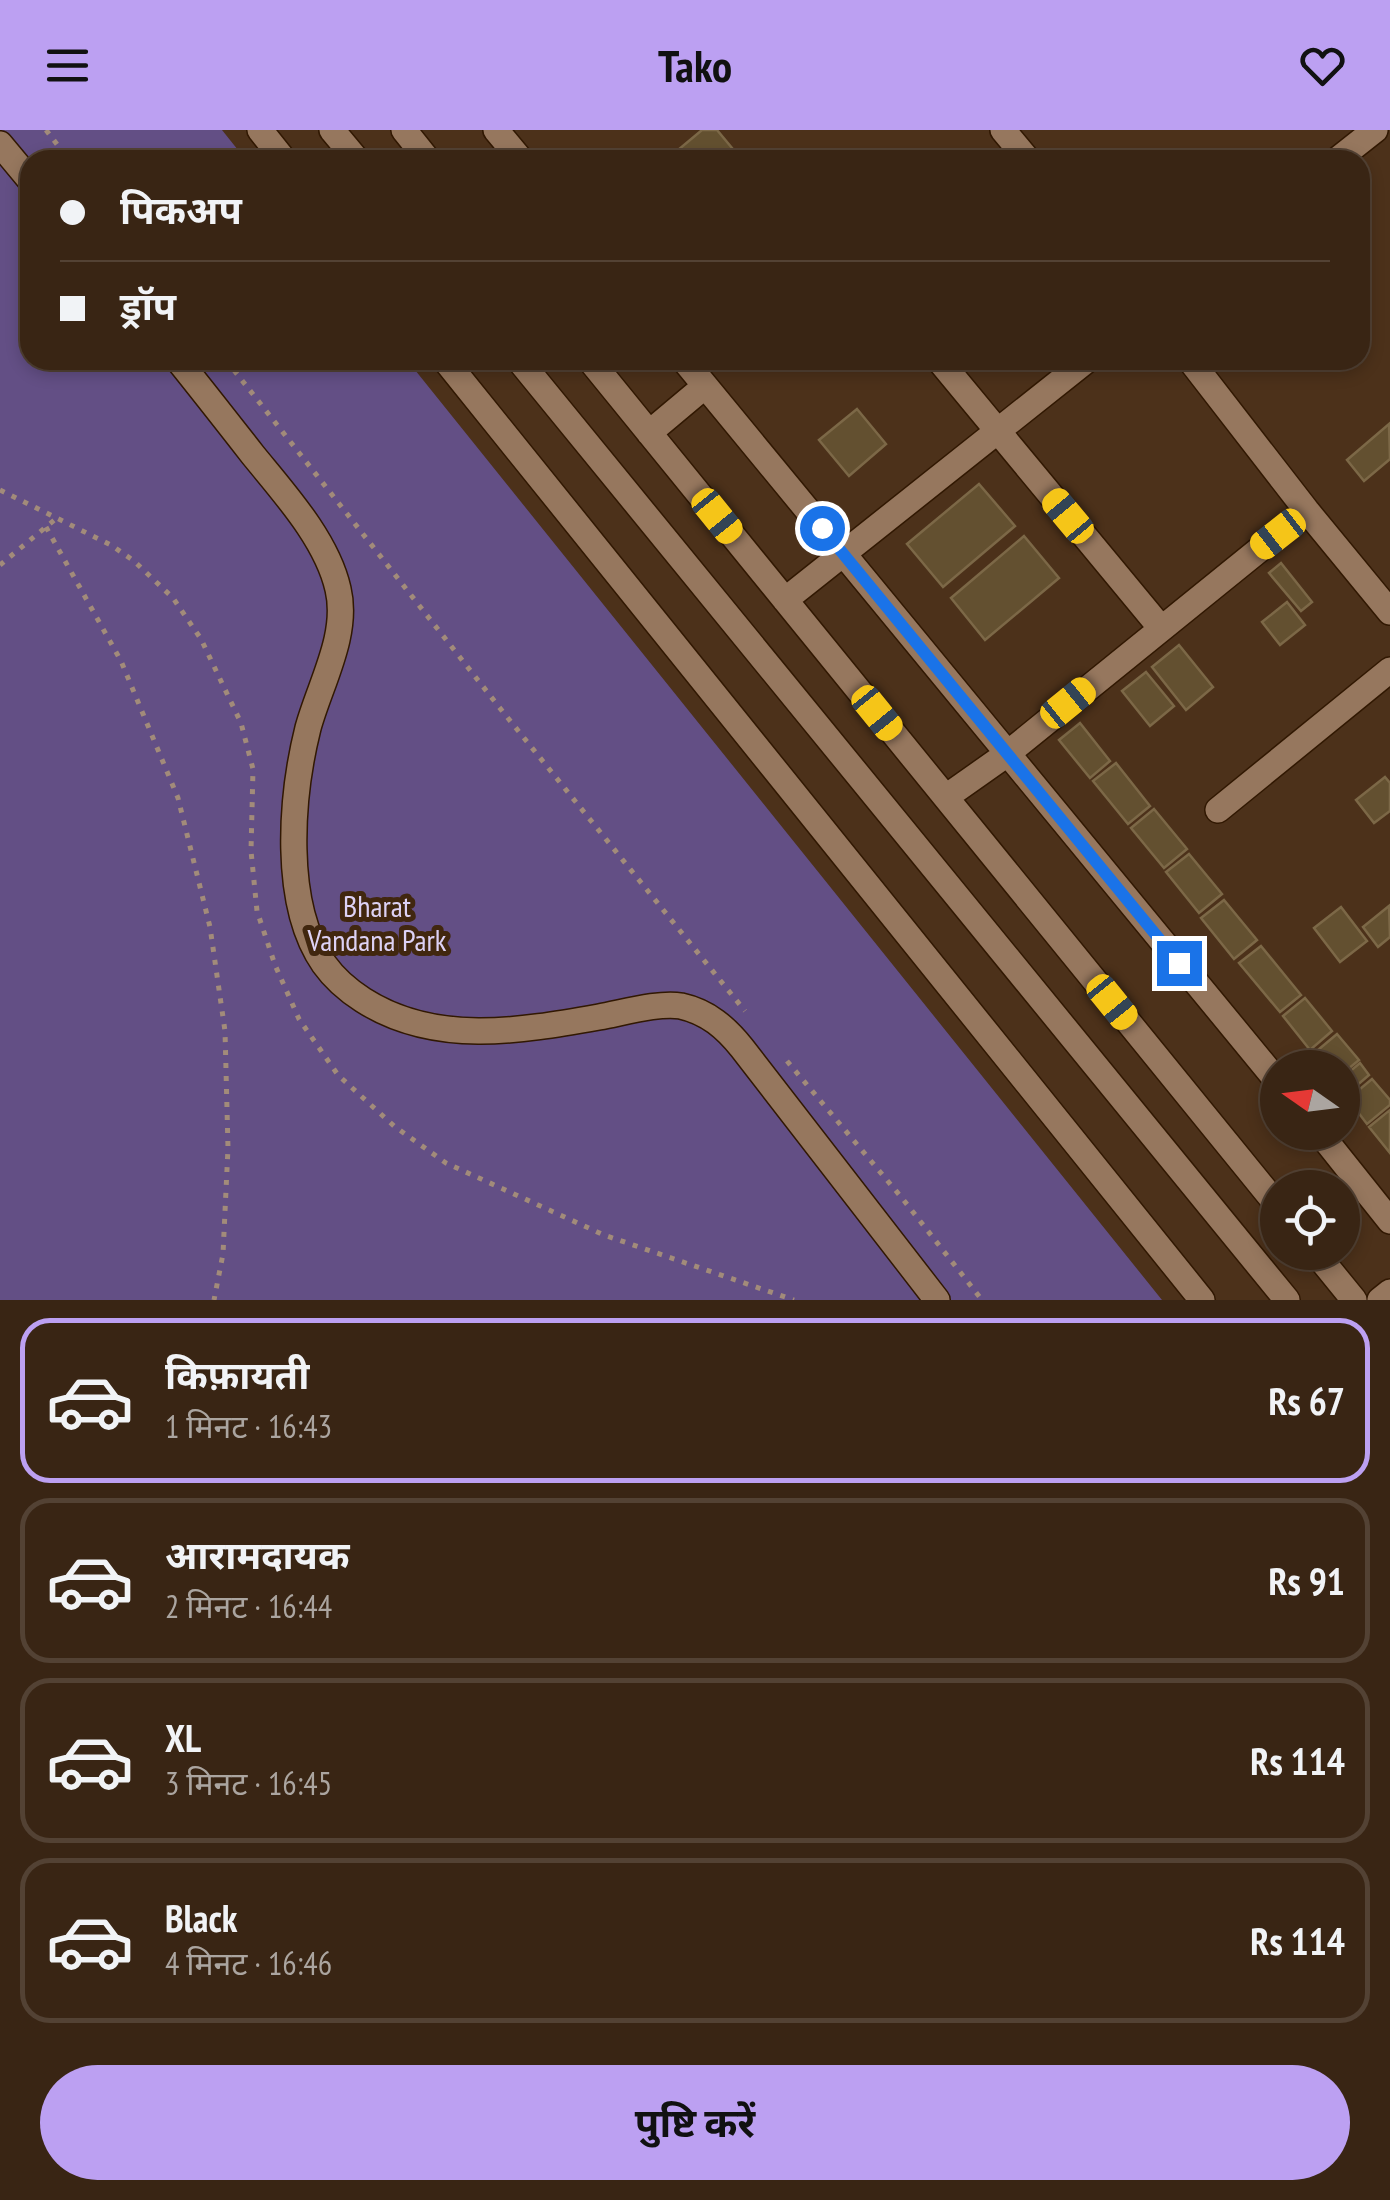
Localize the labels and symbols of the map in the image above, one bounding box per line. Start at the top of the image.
car [686,483,748,549]
car [1037,483,1099,549]
car [1245,504,1311,564]
route start [800,506,845,551]
car [1035,672,1101,734]
car [846,680,908,746]
park label: Bharat Vandana Park [307,886,447,959]
route end [1157,941,1202,986]
car [1081,969,1143,1035]
north arrow [1260,1050,1360,1150]

